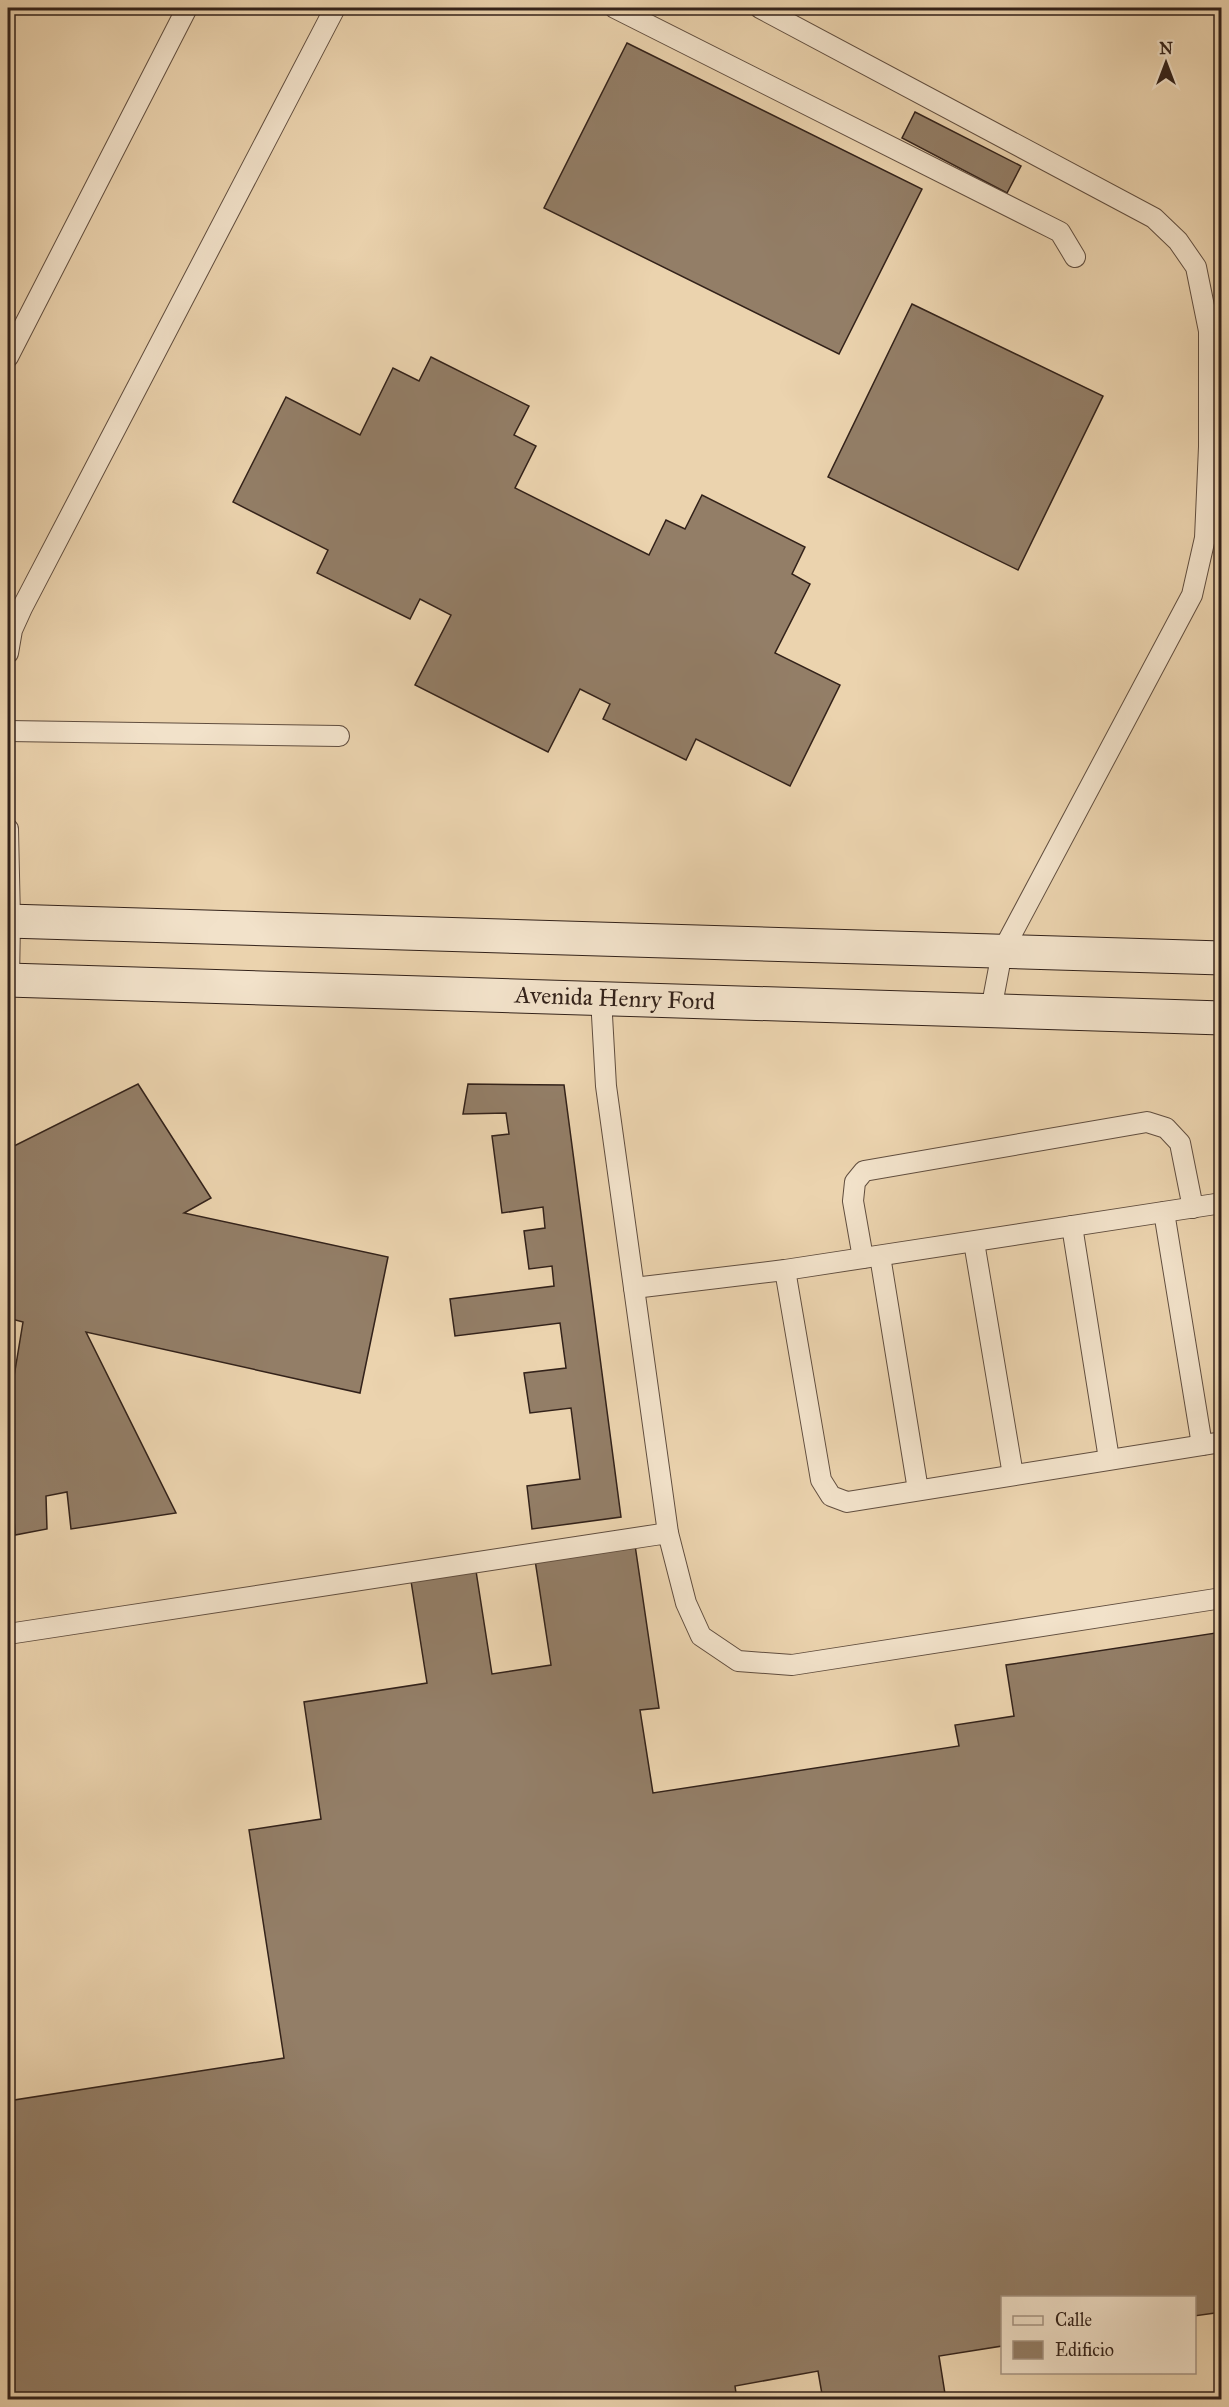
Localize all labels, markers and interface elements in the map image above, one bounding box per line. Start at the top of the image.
north arrow [1136,33,1196,93]
text: N [1159,39,1173,58]
street label: Avenida Henry Ford [513,979,716,1016]
legend [1001,2296,1196,2374]
text: Calle [1055,2309,1092,2331]
text: Edificio [1055,2339,1114,2361]

